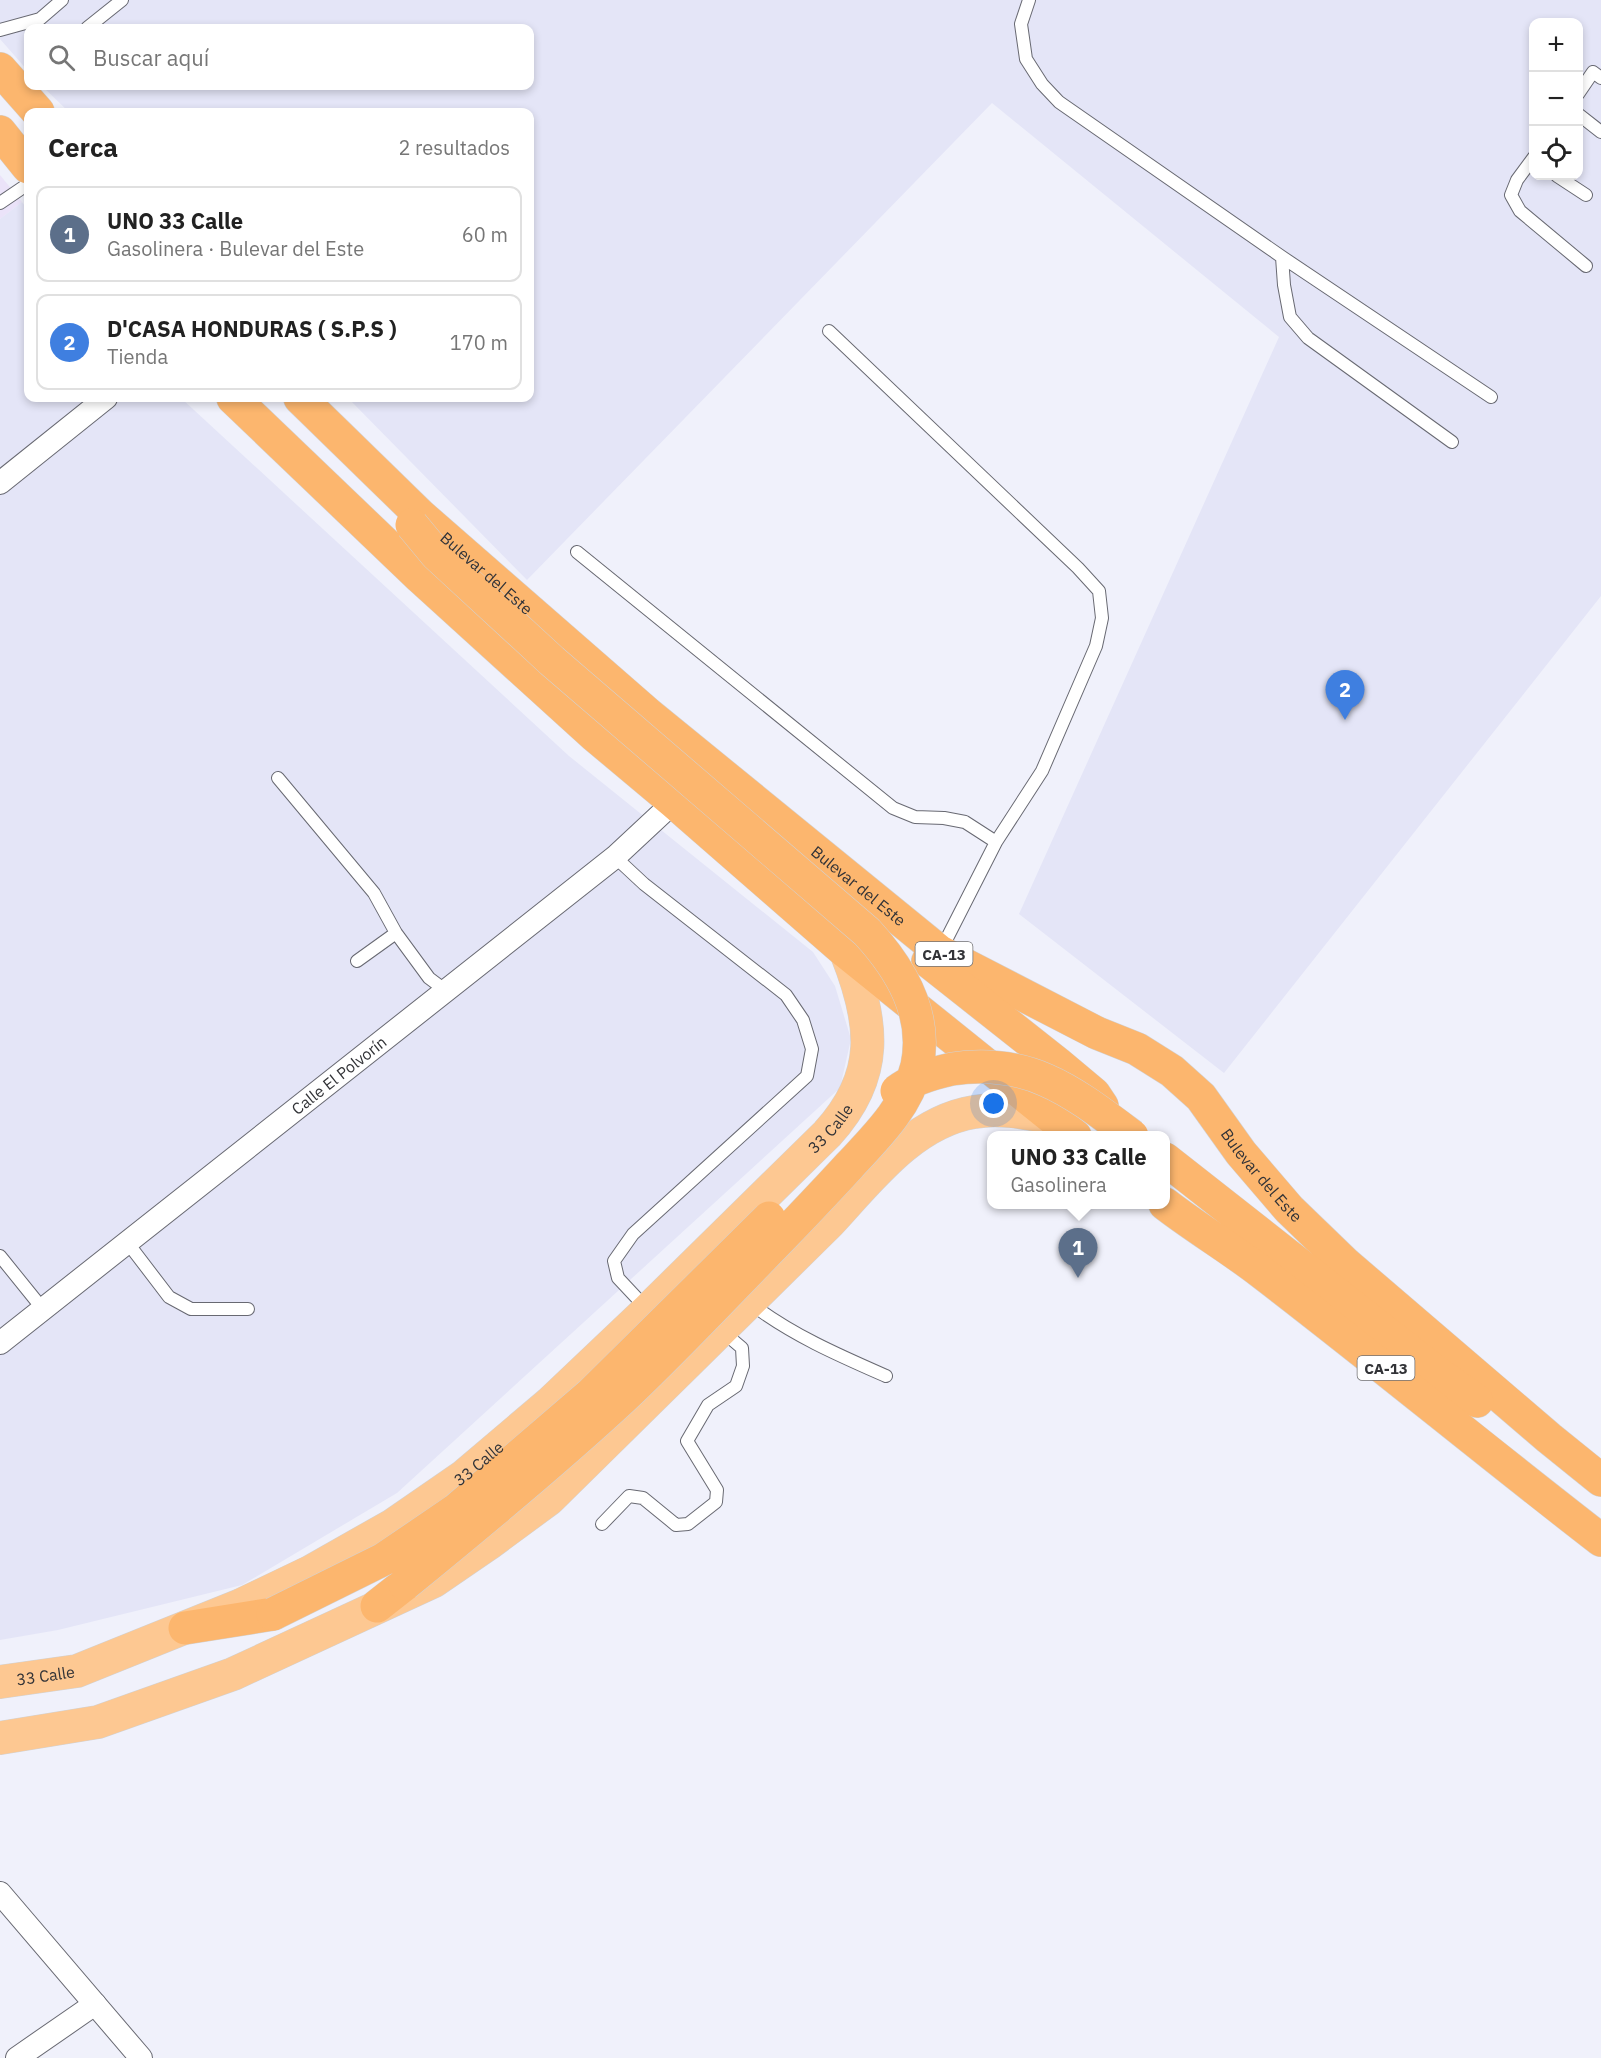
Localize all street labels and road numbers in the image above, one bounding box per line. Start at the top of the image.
street label: Bulevar del Este [436,527,537,619]
street label: Bulevar del Este [807,841,910,930]
road number: CA-13 [916,942,972,966]
street label: Calle El Polvorín [287,1032,390,1119]
street label: 33 Calle [804,1100,857,1157]
street label: Bulevar del Este [1217,1125,1307,1226]
road number: CA-13 [1358,1356,1414,1380]
street label: 33 Calle [450,1437,508,1490]
street label: 33 Calle [15,1661,76,1690]

